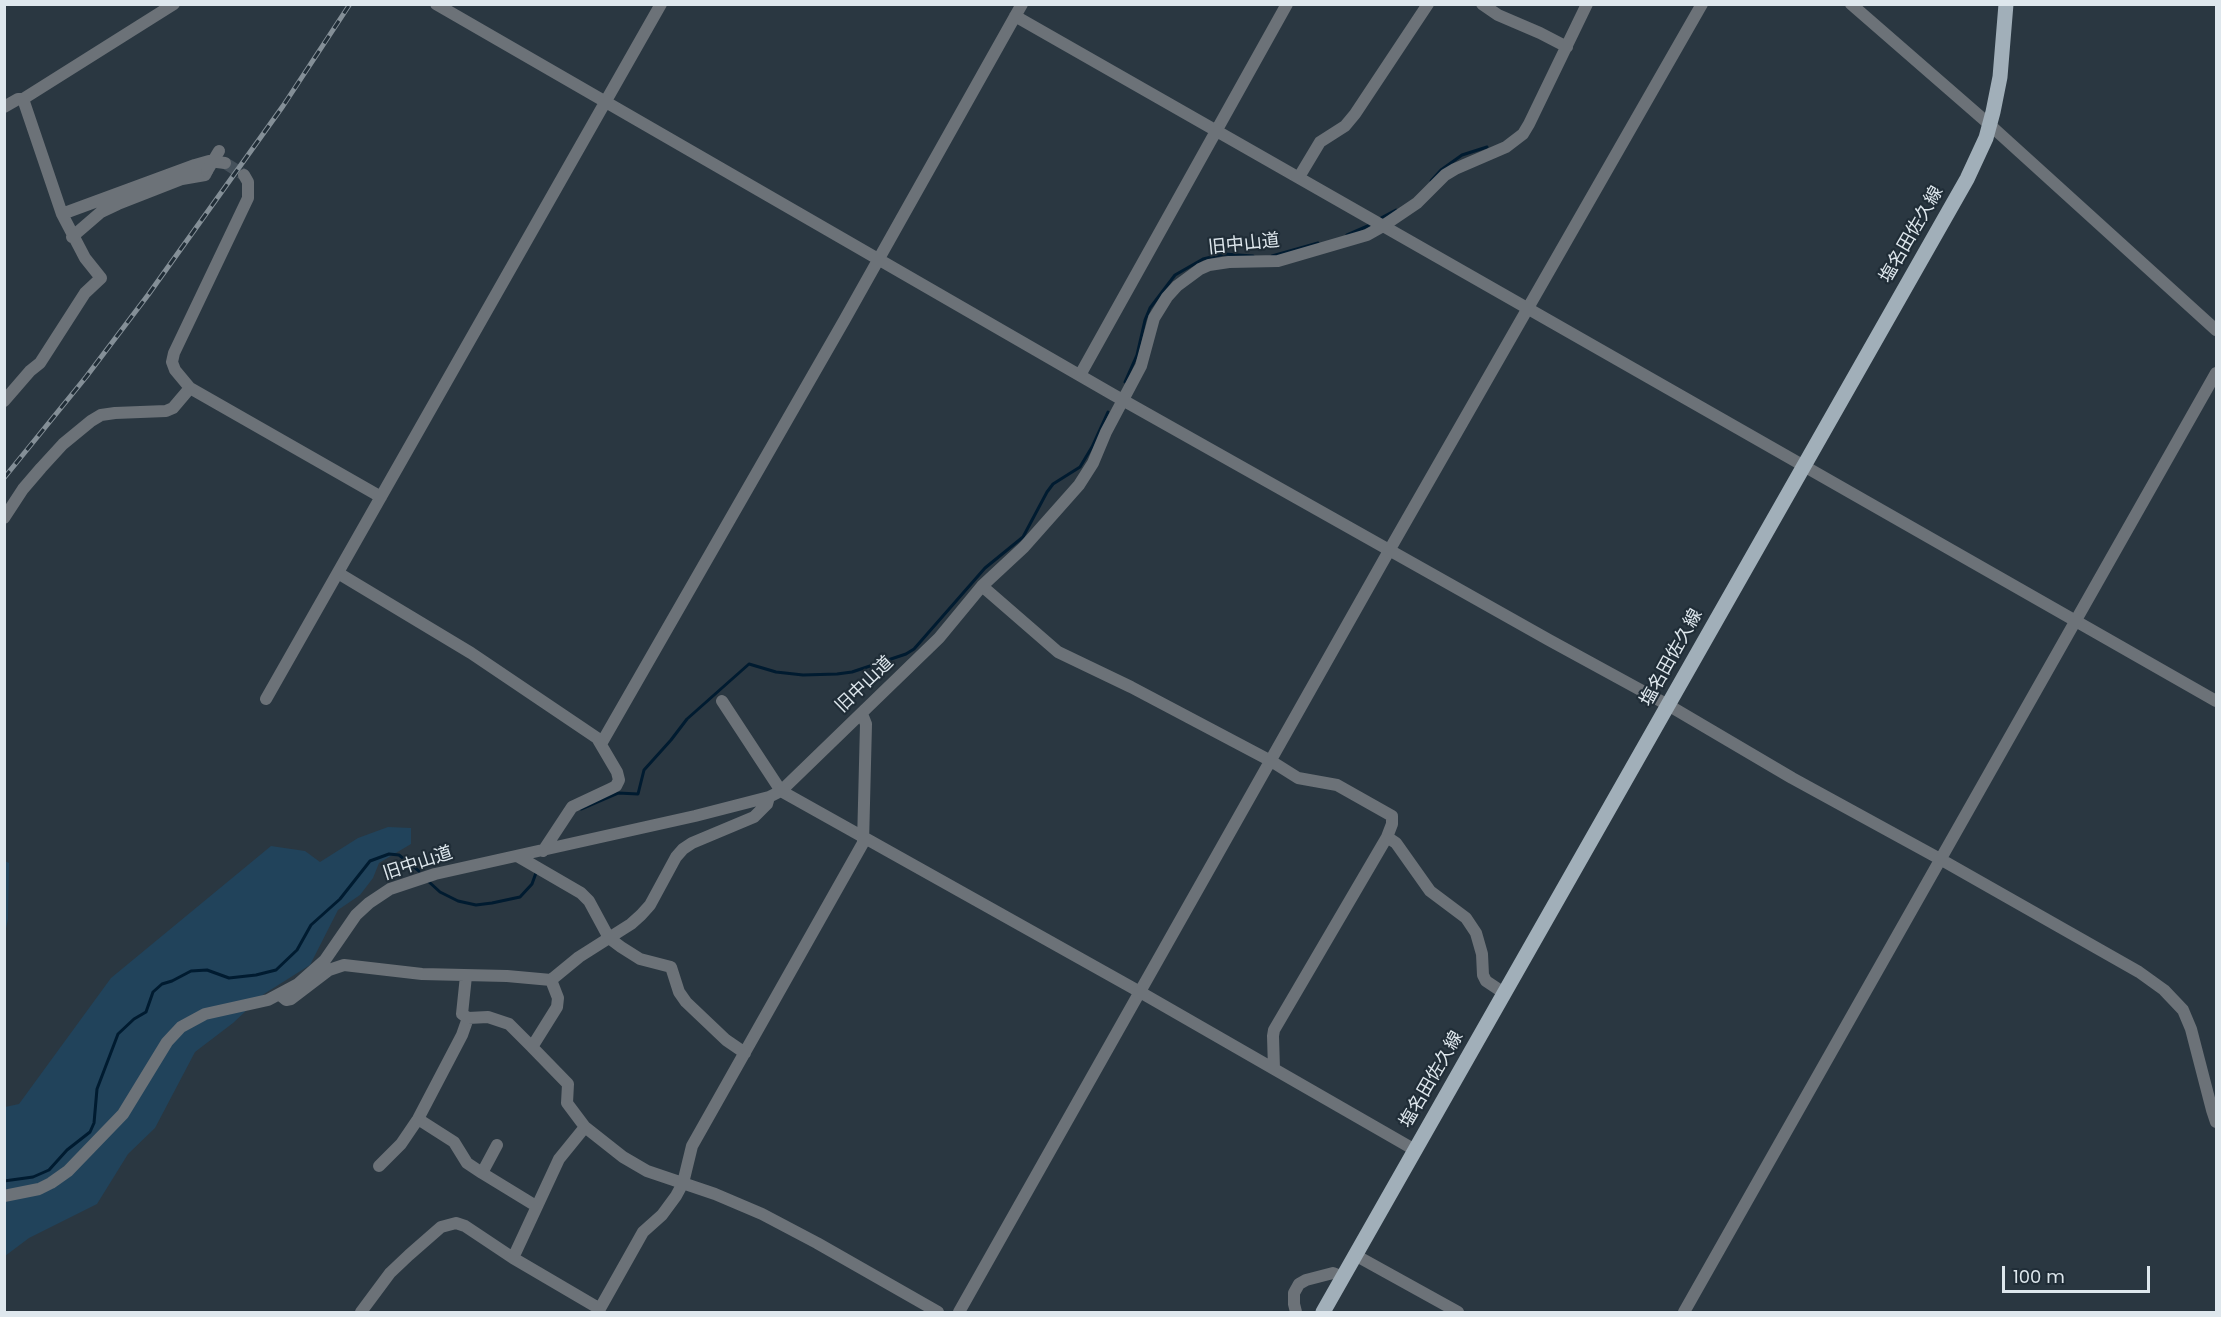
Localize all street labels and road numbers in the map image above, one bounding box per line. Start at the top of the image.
street label: 塩名田佐久線 [1876,183,1948,287]
street label: 旧中山道 [1207,230,1281,260]
street label: 塩名田佐久線 [1636,606,1708,710]
street label: 旧中山道 [832,652,898,718]
street label: 旧中山道 [380,843,456,885]
street label: 塩名田佐久線 [1396,1028,1468,1132]

